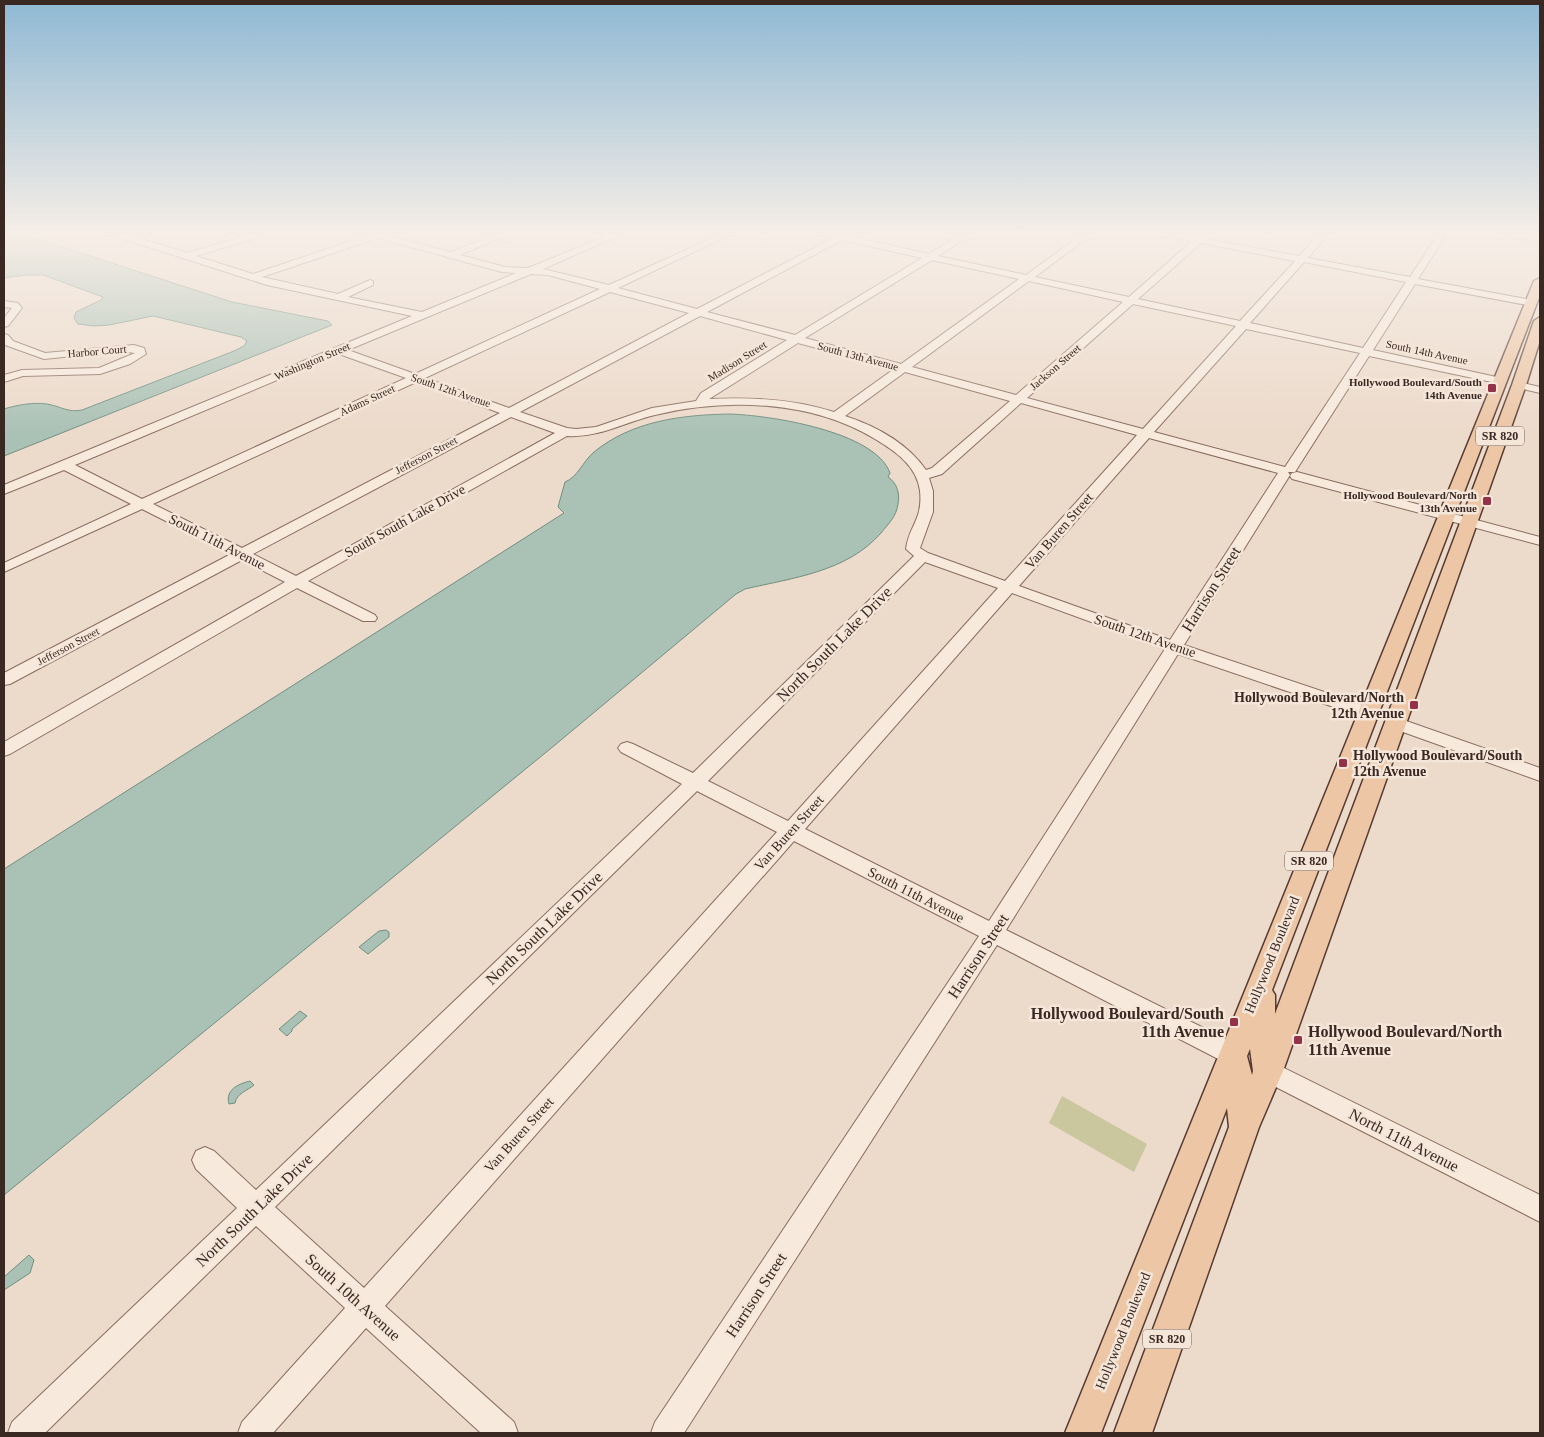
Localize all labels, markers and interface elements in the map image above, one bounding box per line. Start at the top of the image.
street label: South 14th Avenue [1385,337,1469,367]
street label: Madison Street [705,338,769,384]
street label: South 13th Avenue [816,339,900,373]
street label: Washington Street [273,340,351,382]
street label: Harbor Court [67,342,127,360]
street label: Jackson Street [1027,342,1083,392]
street label: South 12th Avenue [410,371,493,409]
place label: Hollywood Boulevard/South 14th Avenue [1349,376,1482,401]
street label: Adams Street [337,382,397,418]
marker: Hollywood Boulevard/South 14th Avenue [1486,382,1498,394]
road number: SR 820 [1476,426,1524,446]
street label: Jefferson Street [393,434,459,476]
street label: South South Lake Drive [342,482,468,560]
place label: Hollywood Boulevard/North 13th Avenue [1343,489,1477,514]
street label: Van Buren Street [1022,490,1096,572]
marker: Hollywood Boulevard/North 13th Avenue [1481,495,1493,507]
street label: South 11th Avenue [166,511,268,573]
street label: Harrison Street [1178,543,1244,635]
street label: North South Lake Drive [773,583,895,705]
street label: South 12th Avenue [1092,612,1198,660]
street label: Jefferson Street [35,625,101,667]
place label: Hollywood Boulevard/North 12th Avenue [1234,690,1404,721]
marker: Hollywood Boulevard/North 12th Avenue [1408,699,1420,711]
place label: Hollywood Boulevard/South 12th Avenue [1353,748,1522,779]
marker: Hollywood Boulevard/South 12th Avenue [1337,757,1349,769]
street label: Van Buren Street [751,792,827,874]
road number: SR 820 [1285,851,1333,870]
street label: South 11th Avenue [865,864,967,926]
street label: North South Lake Drive [482,868,606,988]
street label: Hollywood Boulevard [1242,894,1302,1016]
street label: Harrison Street [944,910,1012,1001]
place label: Hollywood Boulevard/South 11th Avenue [1031,1005,1224,1040]
marker: Hollywood Boulevard/South 11th Avenue [1228,1016,1240,1028]
place label: Hollywood Boulevard/North 11th Avenue [1308,1023,1502,1058]
marker: Hollywood Boulevard/North 11th Avenue [1292,1034,1304,1046]
street label: Van Buren Street [481,1094,557,1176]
street label: North 11th Avenue [1346,1105,1462,1175]
street label: North South Lake Drive [192,1150,316,1270]
street label: Harrison Street [722,1249,790,1340]
street label: South 10th Avenue [302,1250,404,1344]
street label: Hollywood Boulevard [1093,1270,1153,1392]
road number: SR 820 [1143,1330,1191,1348]

